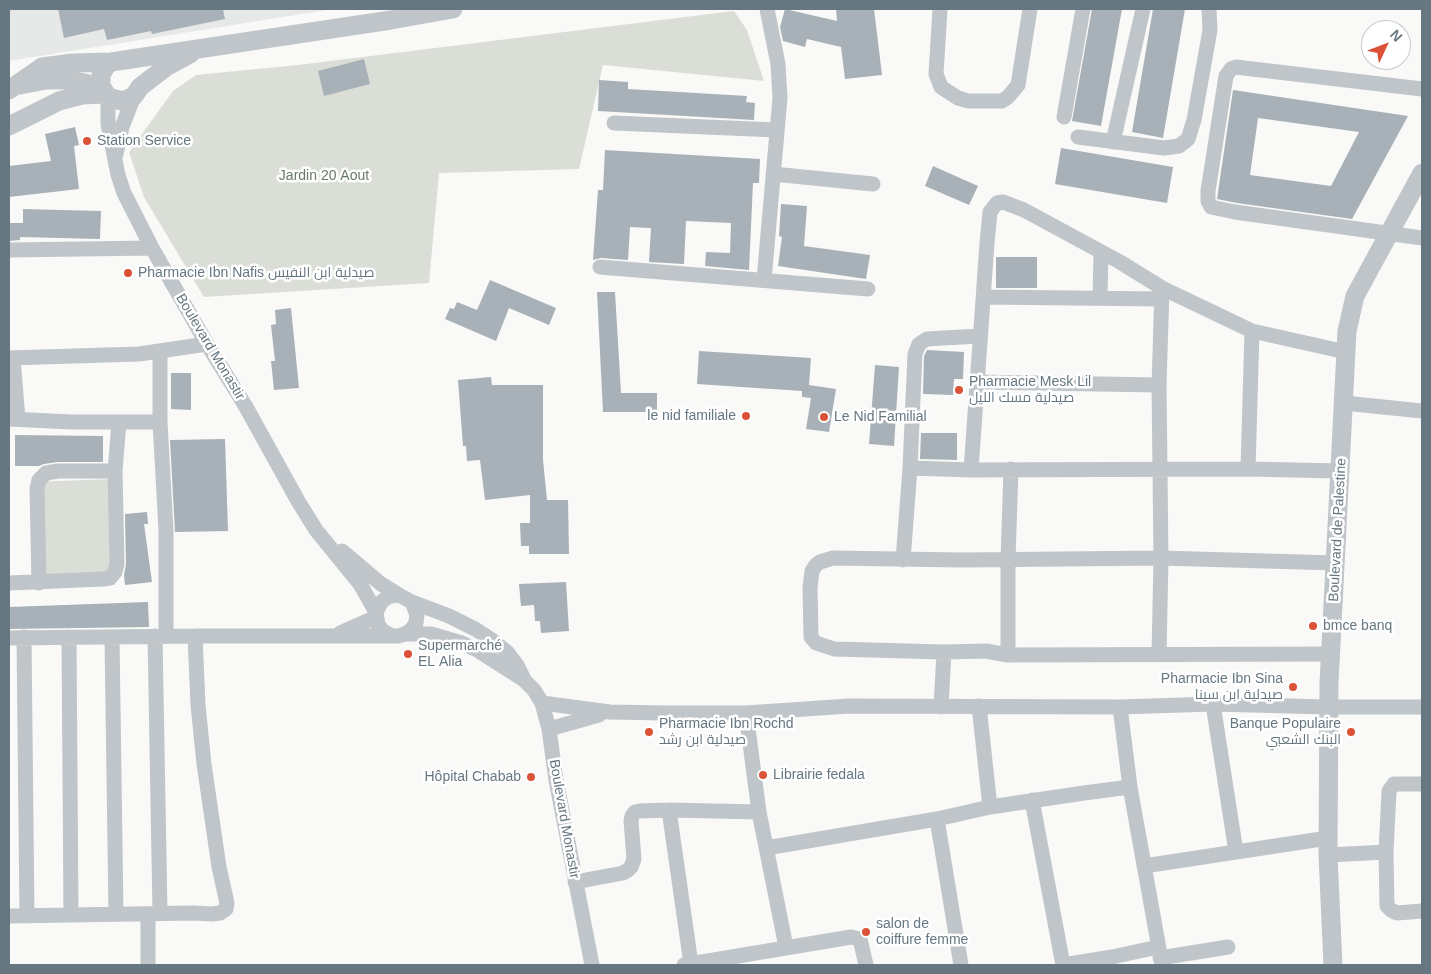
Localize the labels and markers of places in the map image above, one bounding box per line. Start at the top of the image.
place label: Station Service [97,133,191,149]
marker: Station Service [81,135,93,147]
place label: Pharmacie Ibn Nafis صيدلية ابن النفيس [138,265,374,281]
marker: Pharmacie Ibn Nafis صيدلية ابن النفيس [122,267,134,279]
place label: Pharmacie Mesk Lil صيدلية مسك الليل [969,374,1091,407]
marker: Pharmacie Mesk Lil صيدلية مسك الليل [953,384,965,396]
place label: le nid familiale [647,408,736,424]
place label: Le Nid Familial [834,409,927,425]
marker: le nid familiale [740,410,752,422]
marker: Le Nid Familial [818,411,830,423]
place label: bmce banq [1323,618,1392,634]
marker: bmce banq [1307,620,1319,632]
place label: Supermarché EL Alia [418,638,502,670]
marker: Supermarché EL Alia [402,648,414,660]
place label: Pharmacie Ibn Sina صيدلية ابن سينا [1161,671,1283,704]
marker: Pharmacie Ibn Sina صيدلية ابن سينا [1287,681,1299,693]
place label: Pharmacie Ibn Rochd صيدلية ابن رشد [659,716,794,749]
place label: Banque Populaire البنك الشعبي [1230,716,1341,749]
marker: Pharmacie Ibn Rochd صيدلية ابن رشد [643,726,655,738]
marker: Banque Populaire البنك الشعبي [1345,726,1357,738]
place label: Librairie fedala [773,767,865,783]
place label: Hôpital Chabab [424,769,521,785]
marker: Librairie fedala [757,769,769,781]
marker: Hôpital Chabab [525,771,537,783]
place label: salon de coiffure femme [876,916,968,949]
marker: salon de coiffure femme [860,926,872,938]

